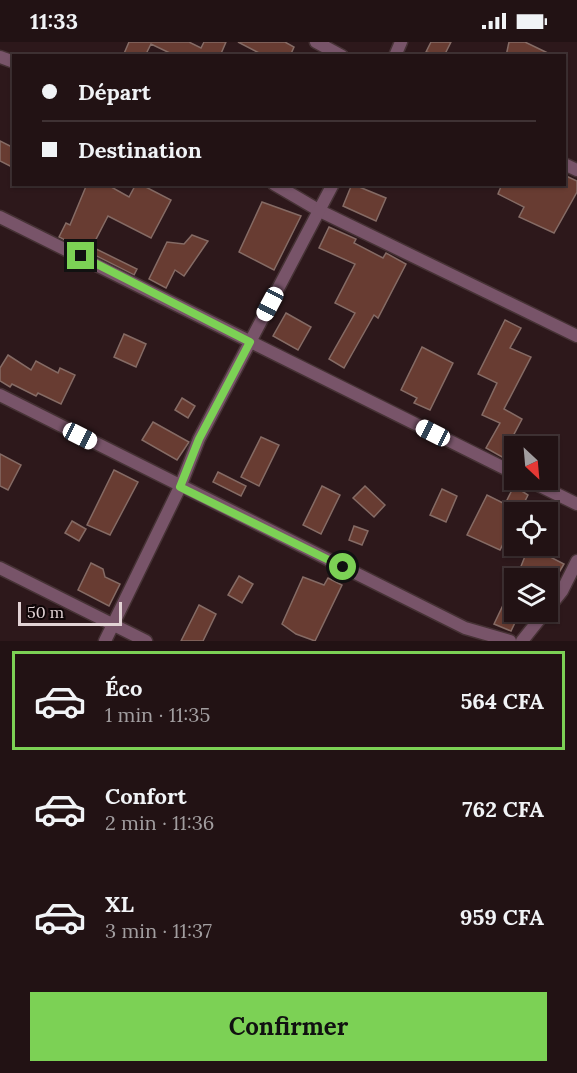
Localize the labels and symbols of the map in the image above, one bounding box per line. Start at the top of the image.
route end [67,242,94,269]
car [254,284,286,324]
car [413,417,453,449]
car [60,420,100,452]
north arrow [504,436,558,490]
route start [329,553,356,580]
scale bar [18,599,122,626]

